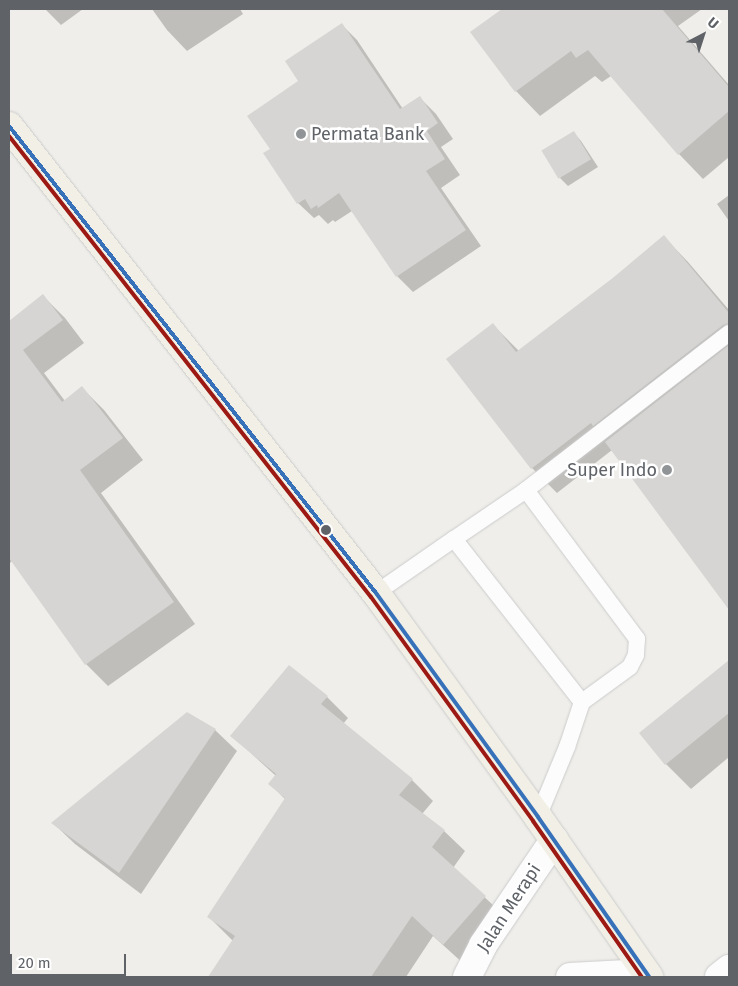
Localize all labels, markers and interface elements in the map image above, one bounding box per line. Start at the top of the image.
north arrow [678,10,728,60]
text: U [704,14,722,33]
place label: Permata Bank [311,123,424,145]
marker: Permata Bank [295,128,307,140]
place label: Super Indo [567,459,657,481]
marker: Super Indo [661,464,673,476]
unlabelled marker [321,525,331,535]
street label: Jalan Merapi [472,860,546,956]
scale bar [12,944,129,976]
text: 20 m [18,954,51,972]

